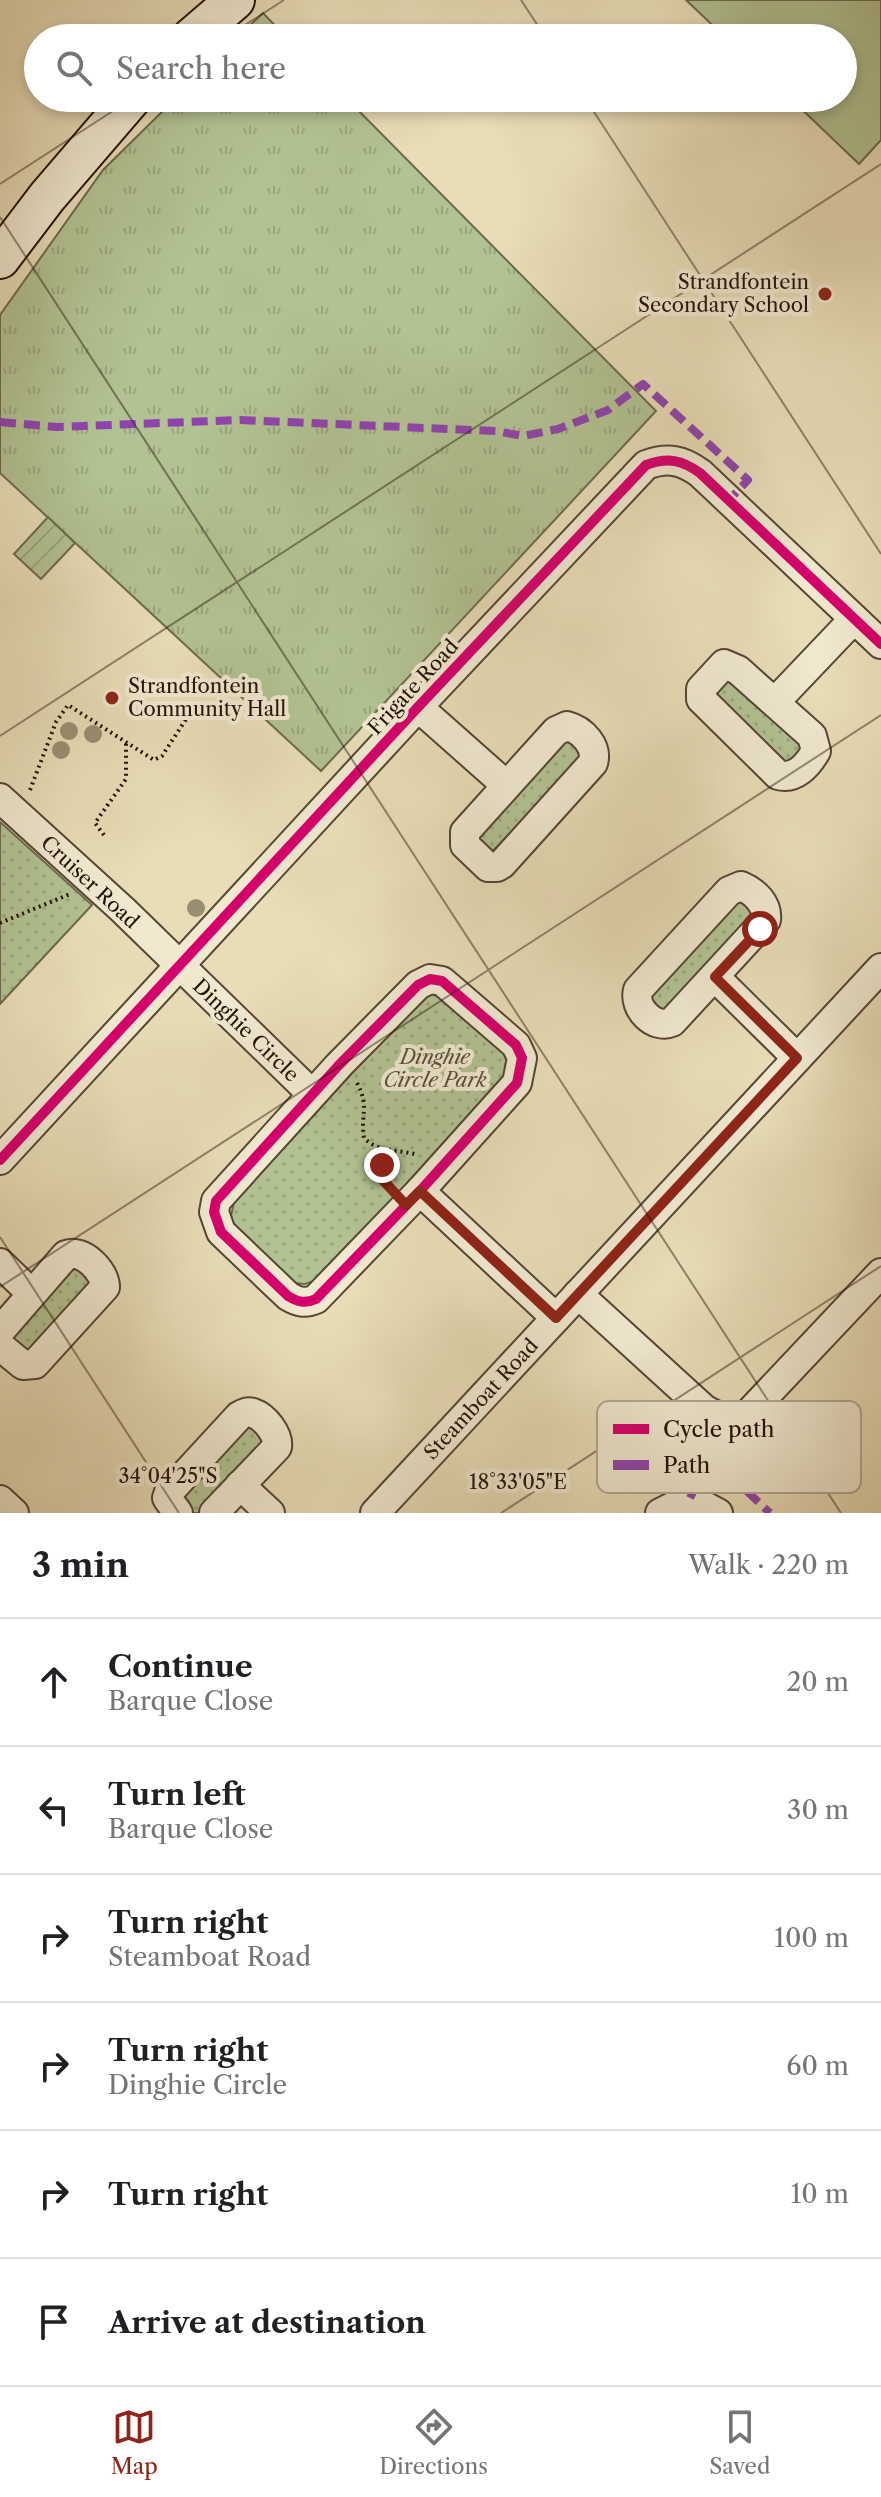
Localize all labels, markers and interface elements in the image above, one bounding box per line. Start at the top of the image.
search box [24,24,857,112]
icon: search [52,46,96,90]
text: Search here [116,50,286,87]
place label: Strandfontein Secondary School [638,270,809,317]
marker: Strandfontein Secondary School [816,285,834,303]
street label: Frigate Road [363,634,463,740]
place label: Strandfontein Community Hall [128,674,286,721]
marker: Strandfontein Community Hall [103,689,121,707]
street label: Cruiser Road [36,831,144,933]
route start [742,911,778,947]
street label: Dinghie Circle [188,973,304,1087]
park label: Dinghie Circle Park [383,1045,487,1092]
route end [364,1147,400,1183]
street label: Steamboat Road [419,1334,543,1464]
legend [597,1401,861,1493]
text: Cycle path [663,1416,775,1443]
text: Path [663,1452,711,1479]
text: 34°04'25"S [118,1464,218,1488]
text: 18°33'05"E [469,1470,567,1494]
text: 3 min [32,1544,129,1586]
text: Walk · 220 m [688,1549,849,1581]
text: Continue [108,1648,253,1685]
icon: ahead [32,1660,76,1704]
text: 20 m [786,1666,849,1698]
text: Barque Close [108,1685,273,1717]
text: Turn left [108,1776,245,1813]
icon: left [32,1788,76,1832]
text: 30 m [787,1794,849,1826]
text: Barque Close [108,1813,273,1845]
text: Turn right [108,1904,268,1941]
icon: right [32,1916,76,1960]
text: 100 m [774,1922,849,1954]
text: Steamboat Road [108,1941,311,1973]
text: Turn right [108,2032,268,2069]
icon: right [32,2044,76,2088]
text: 60 m [786,2050,849,2082]
text: Dinghie Circle [108,2069,287,2101]
icon: right [32,2172,76,2216]
text: Turn right [108,2176,268,2213]
text: 10 m [790,2178,849,2210]
icon: arrive [32,2300,76,2344]
text: Arrive at destination [108,2304,426,2341]
tab: Map [111,2405,158,2480]
tab: Directions [379,2405,488,2480]
tab: Saved [709,2405,770,2480]

